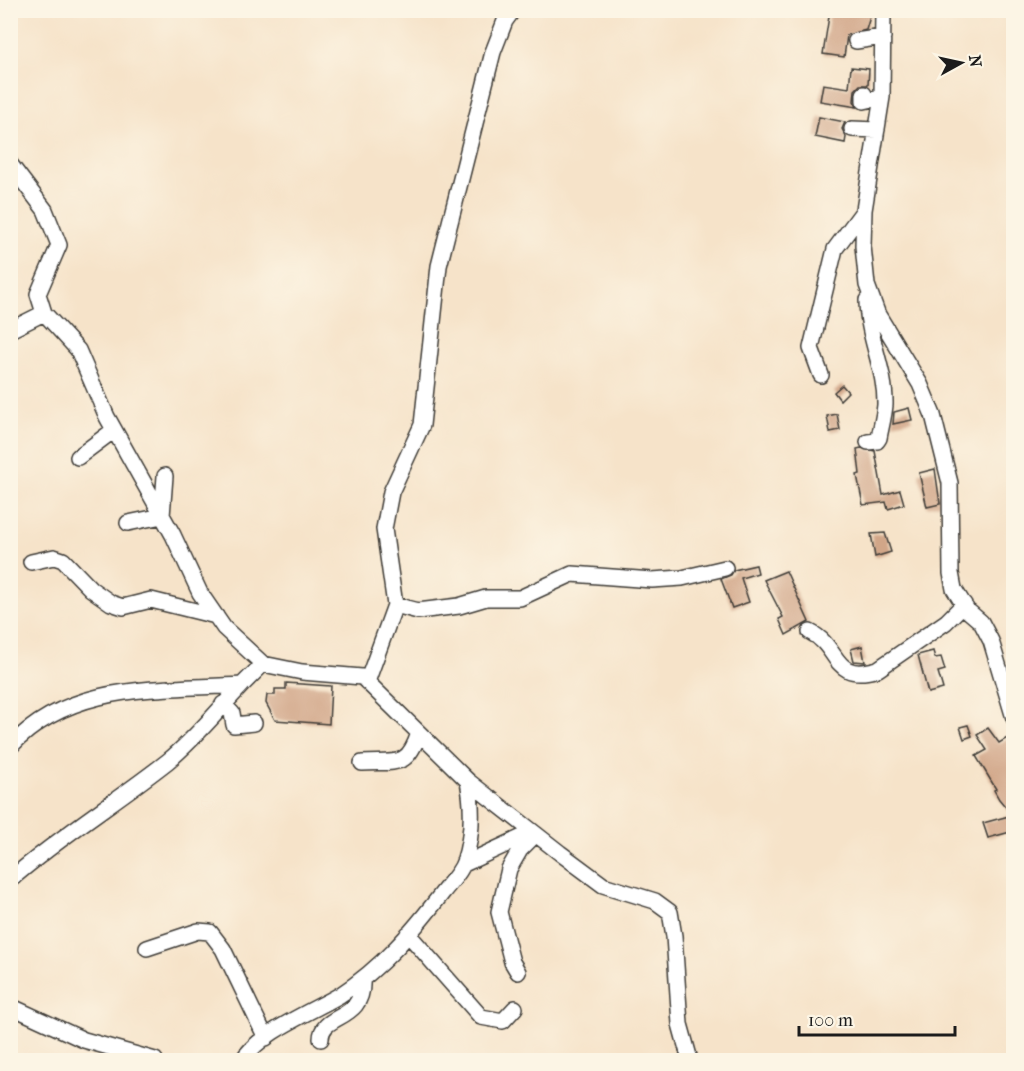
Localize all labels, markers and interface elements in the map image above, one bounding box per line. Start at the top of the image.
north arrow [931,33,991,93]
text: N [965,54,986,69]
scale bar [799,999,955,1037]
text: 100 m [808,1010,853,1031]

